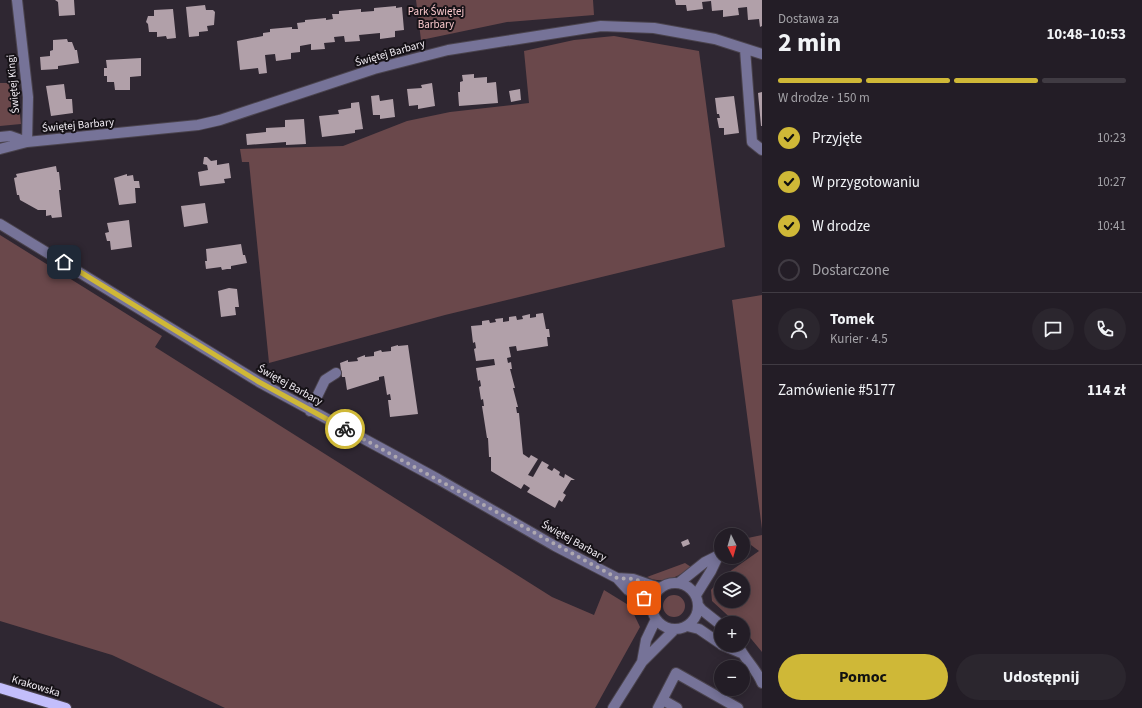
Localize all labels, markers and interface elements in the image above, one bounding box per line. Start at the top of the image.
park label: Park Świętej Barbary [408,4,464,32]
text: Dostawa za [778,10,839,28]
text: 2 min [778,24,841,61]
text: 10:48–10:53 [1046,24,1126,45]
street label: Świętej Barbary [353,36,427,70]
street label: Świętej Kingi [3,54,23,114]
text: W drodze · 150 m [778,89,870,107]
street label: Świętej Barbary [41,114,115,136]
icon: check [778,127,800,149]
text: Przyjęte [812,128,862,149]
text: 10:23 [1097,129,1126,147]
icon: check [778,171,800,193]
text: W przygotowaniu [812,172,920,193]
text: 10:27 [1097,173,1126,191]
icon: check [778,215,800,237]
text: W drodze [812,216,870,237]
text: 10:41 [1097,217,1126,235]
pin [47,245,81,279]
icon: home [53,251,75,273]
text: Dostarczone [812,260,890,281]
button: person [778,308,820,350]
button: chat [1032,308,1074,350]
button: phone [1084,308,1126,350]
text: Tomek [830,309,874,330]
text: Kurier · 4.5 [830,330,888,348]
street label: Świętej Barbary [255,361,325,409]
text: Zamówienie #5177 [778,380,895,401]
text: 114 zł [1087,380,1126,401]
courier [325,409,365,449]
icon: bike [334,418,356,440]
street label: Świętej Barbary [539,517,609,565]
north arrow [714,528,750,564]
map controls [714,528,750,696]
button: layers [714,572,750,608]
pin [627,581,661,615]
icon: bag [633,587,655,609]
button: + [714,616,750,652]
button: Pomoc [778,654,948,700]
button: Udostępnij [956,654,1126,700]
button: − [714,660,750,696]
street label: Krakowska [10,672,62,700]

